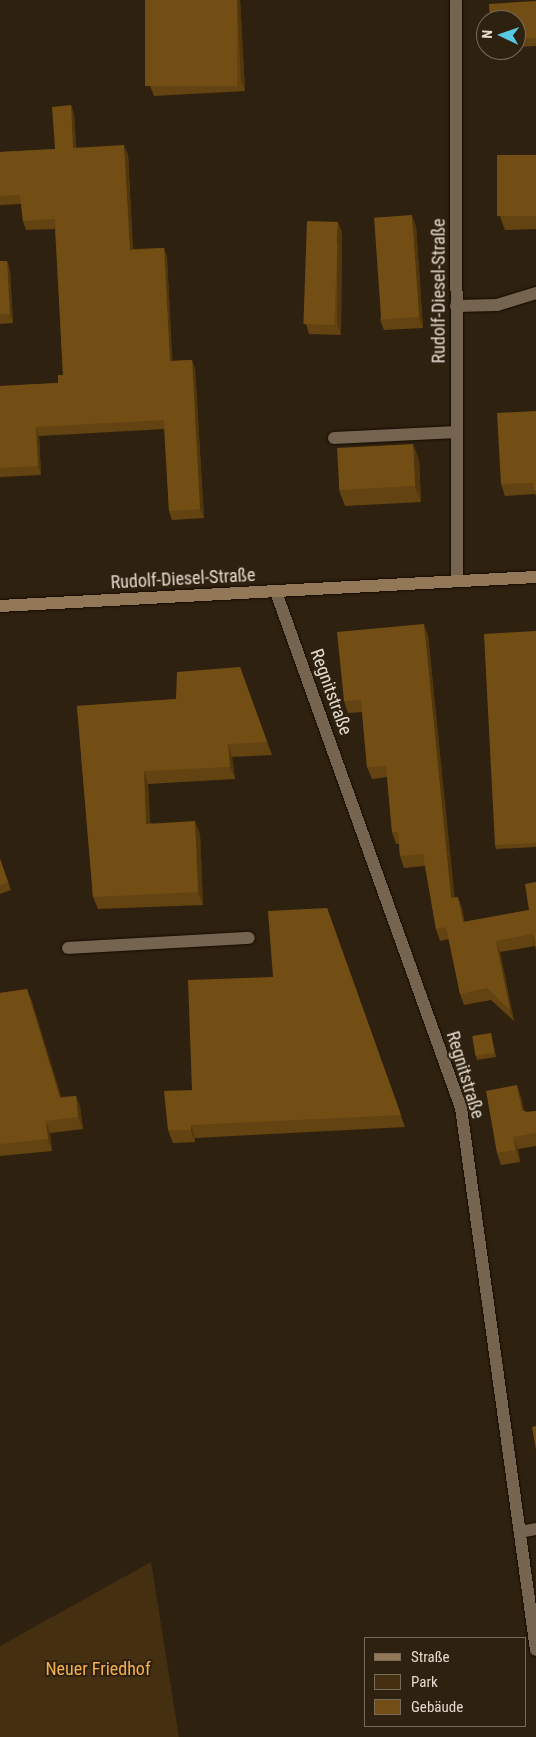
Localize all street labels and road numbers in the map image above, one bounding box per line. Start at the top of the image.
street label: Rudolf-Diesel-Straße [428,219,450,363]
street label: Rudolf-Diesel-Straße [110,564,256,594]
street label: Regnitstraße [305,646,357,738]
street label: Regnitstraße [441,1029,489,1121]

